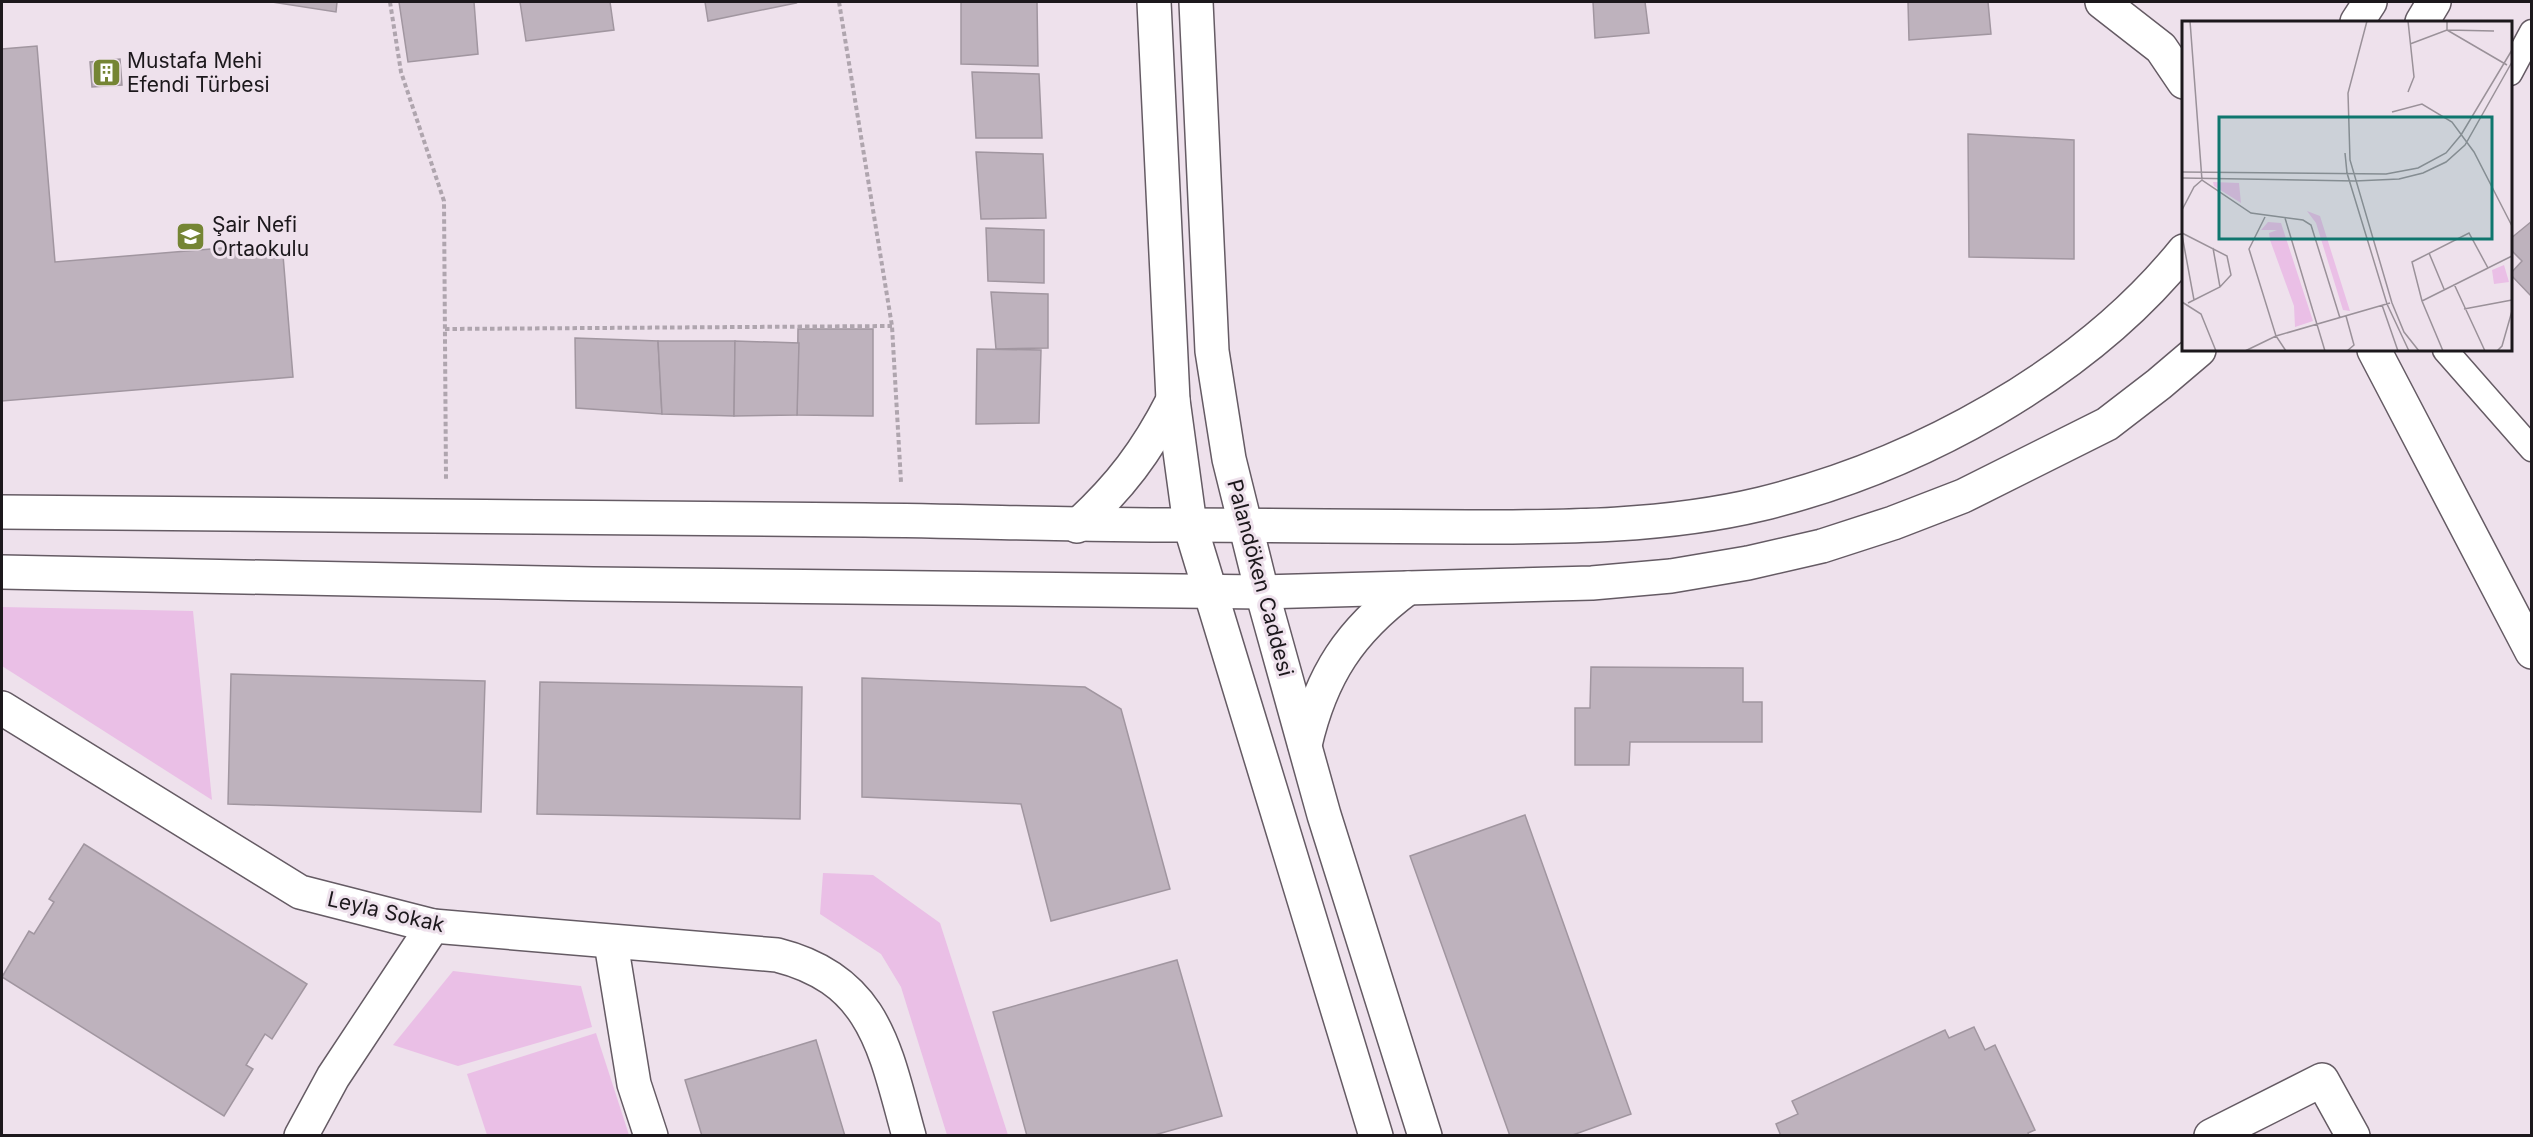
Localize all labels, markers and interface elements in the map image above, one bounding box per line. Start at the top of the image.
inset map [2182,21,2512,351]
place label: Mustafa Mehi Efendi Türbesi [127,48,270,97]
building icon: Mustafa Mehi Efendi Türbesi [90,57,122,89]
place label: Şair Nefi Ortaokulu [212,212,309,261]
school or university icon: Şair Nefi Ortaokulu [175,221,207,253]
street label: Palandöken Caddesi [1222,477,1299,679]
street label: Leyla Sokak [325,886,448,937]

